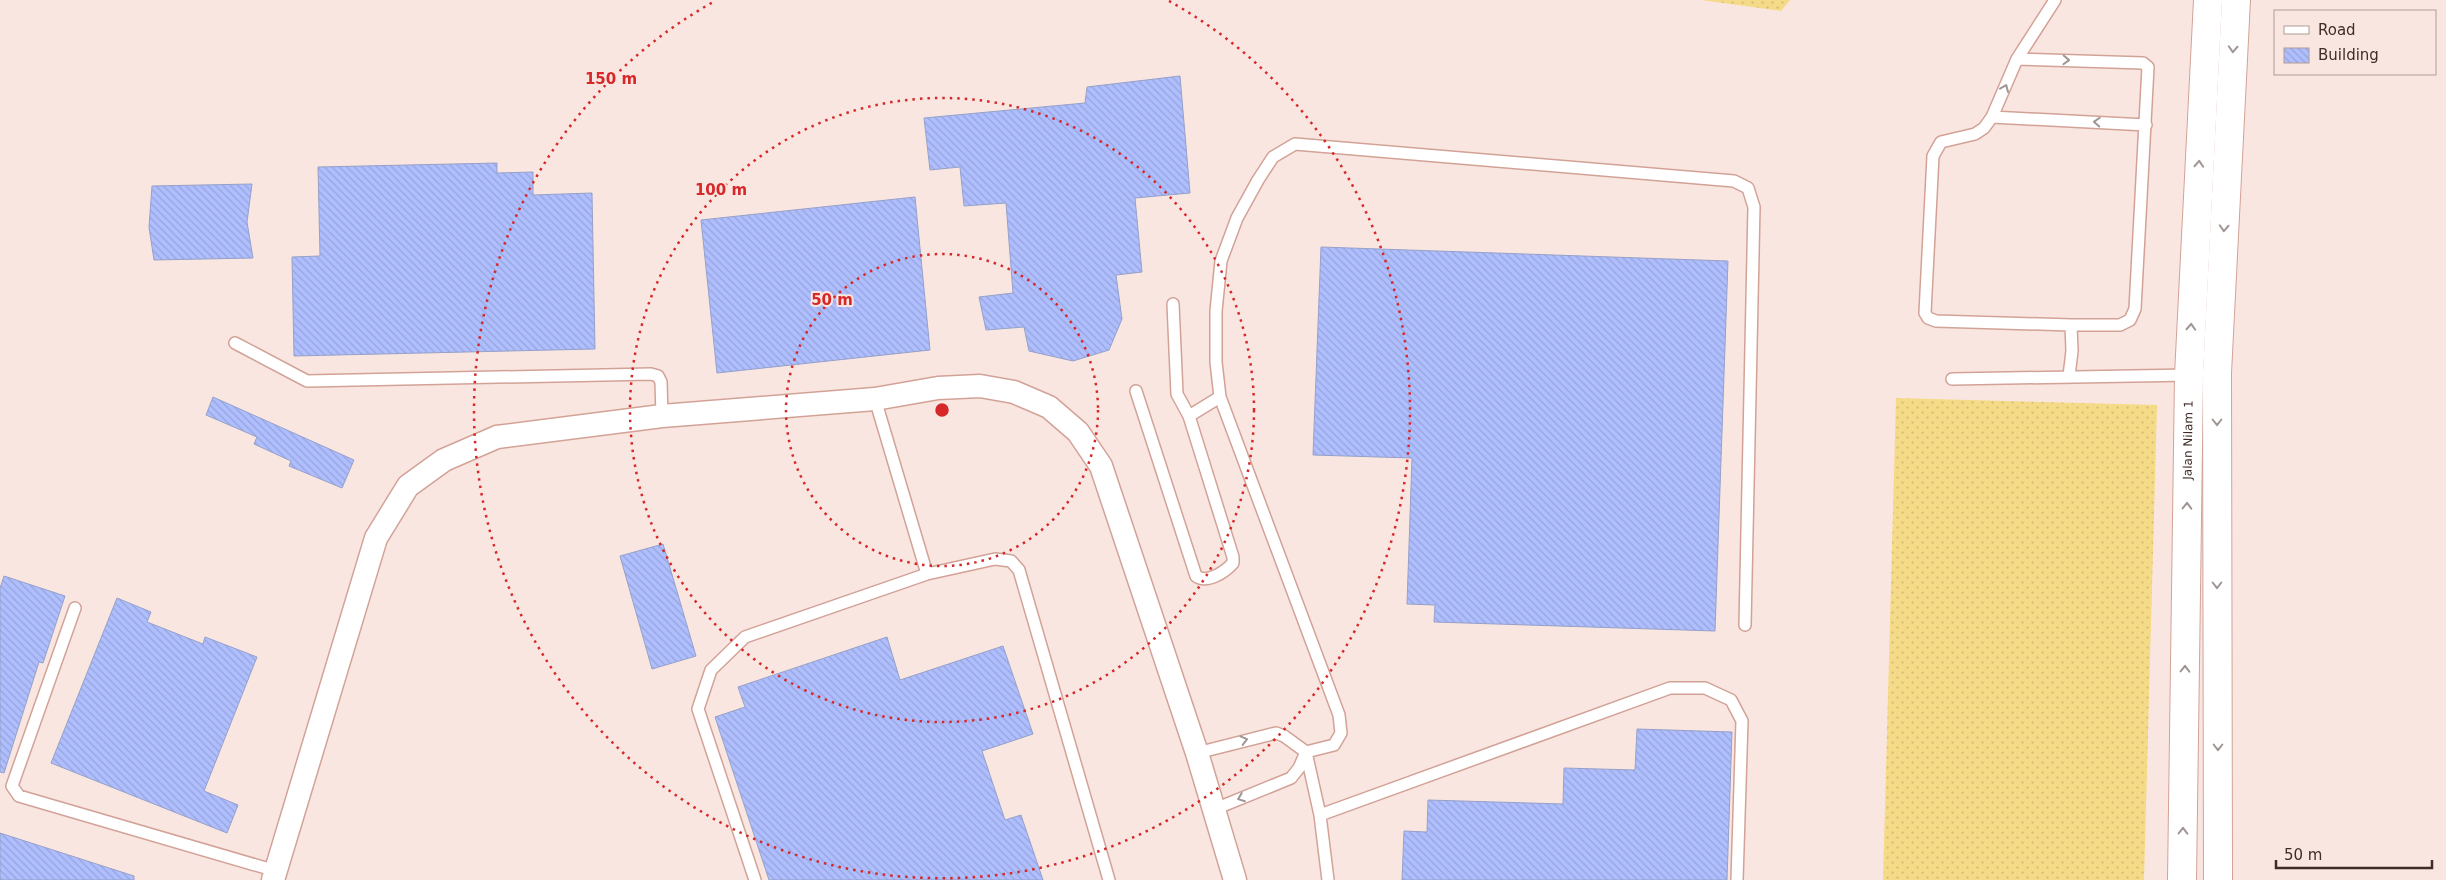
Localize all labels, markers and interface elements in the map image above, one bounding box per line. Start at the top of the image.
legend [2274,10,2436,75]
text: Road [2318,21,2356,39]
one-way arrow [2228,45,2239,53]
text: Building [2318,46,2379,64]
one-way arrow [2062,55,2070,65]
text: 150 m [585,70,637,88]
one-way arrow [1998,84,2009,93]
one-way arrow [2093,117,2101,128]
one-way arrow [2194,160,2205,168]
text: 100 m [695,181,747,199]
one-way arrow [2219,225,2230,233]
text: 50 m [811,291,853,309]
one-way arrow [2186,322,2197,330]
street label: Jalan Nilam 1 [2181,400,2196,481]
centre of rings [933,401,951,419]
one-way arrow [2212,418,2222,426]
one-way arrow [2182,502,2192,510]
one-way arrow [2212,581,2222,589]
one-way arrow [2180,665,2190,672]
one-way arrow [1239,736,1247,746]
one-way arrow [2213,744,2223,751]
one-way arrow [1238,792,1246,802]
one-way arrow [2178,827,2188,835]
scale bar [2276,838,2432,870]
text: 50 m [2284,846,2322,864]

